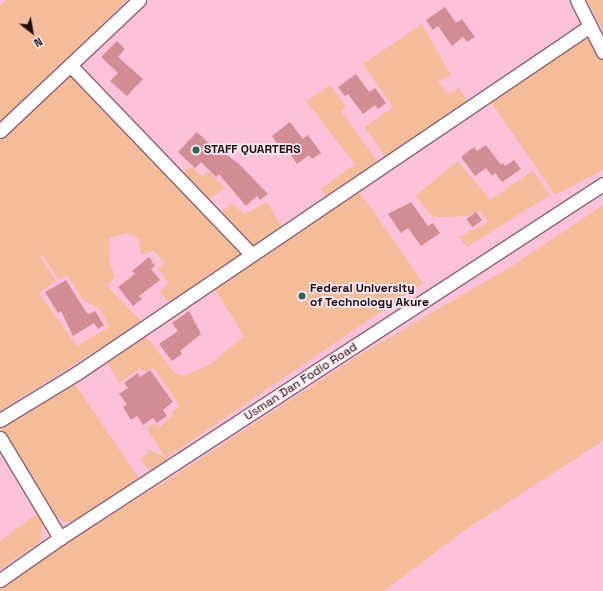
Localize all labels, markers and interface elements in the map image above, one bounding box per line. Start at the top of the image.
north arrow [12,12,52,52]
text: N [31,34,45,50]
place label: STAFF QUARTERS [204,143,300,157]
marker: STAFF QUARTERS [191,145,201,155]
place label: Federal University of Technology Akure [310,282,429,310]
marker: Federal University of Technology Akure [297,291,307,301]
street label: Usman Dan Fodio Road [242,340,360,424]

